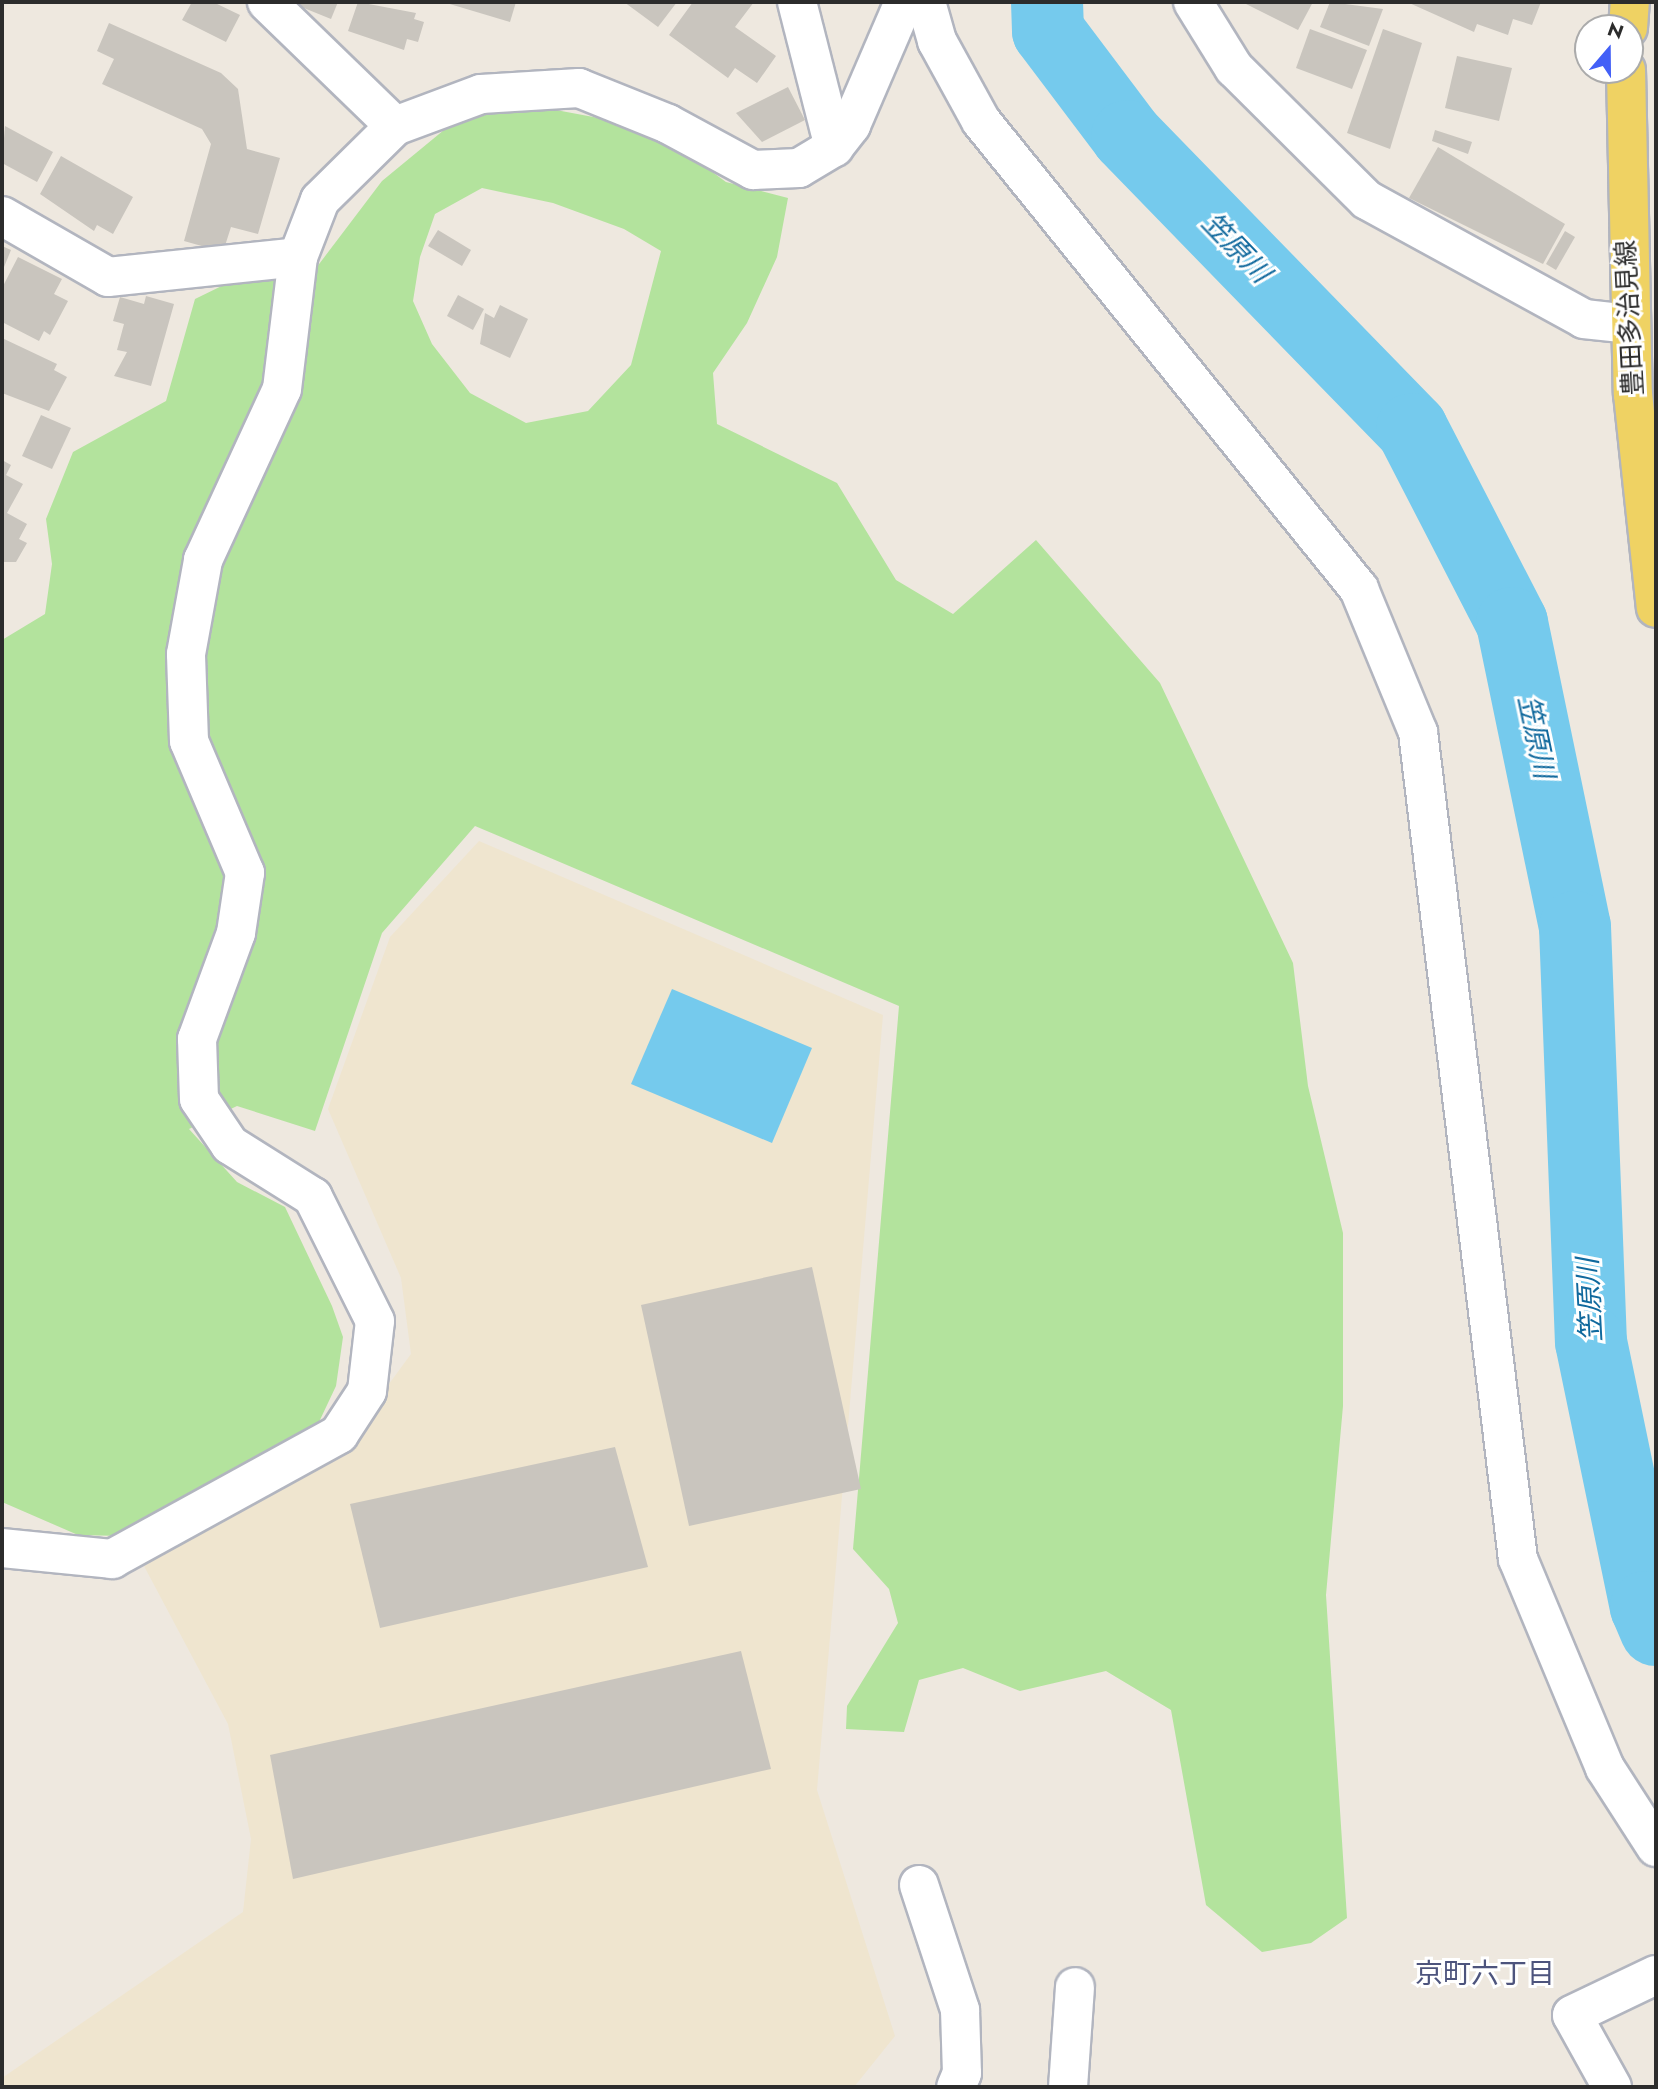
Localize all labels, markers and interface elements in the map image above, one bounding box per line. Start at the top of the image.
north arrow [1574,14,1644,84]
text: N [1604,15,1627,46]
water label: 笠原川 [1195,206,1277,290]
street label: 豊田多治見線 [1610,239,1650,397]
water label: 笠原川 [1511,692,1561,782]
water label: 笠原川 [1571,1257,1609,1343]
district label: 京町六丁目 [1415,1957,1555,1991]

